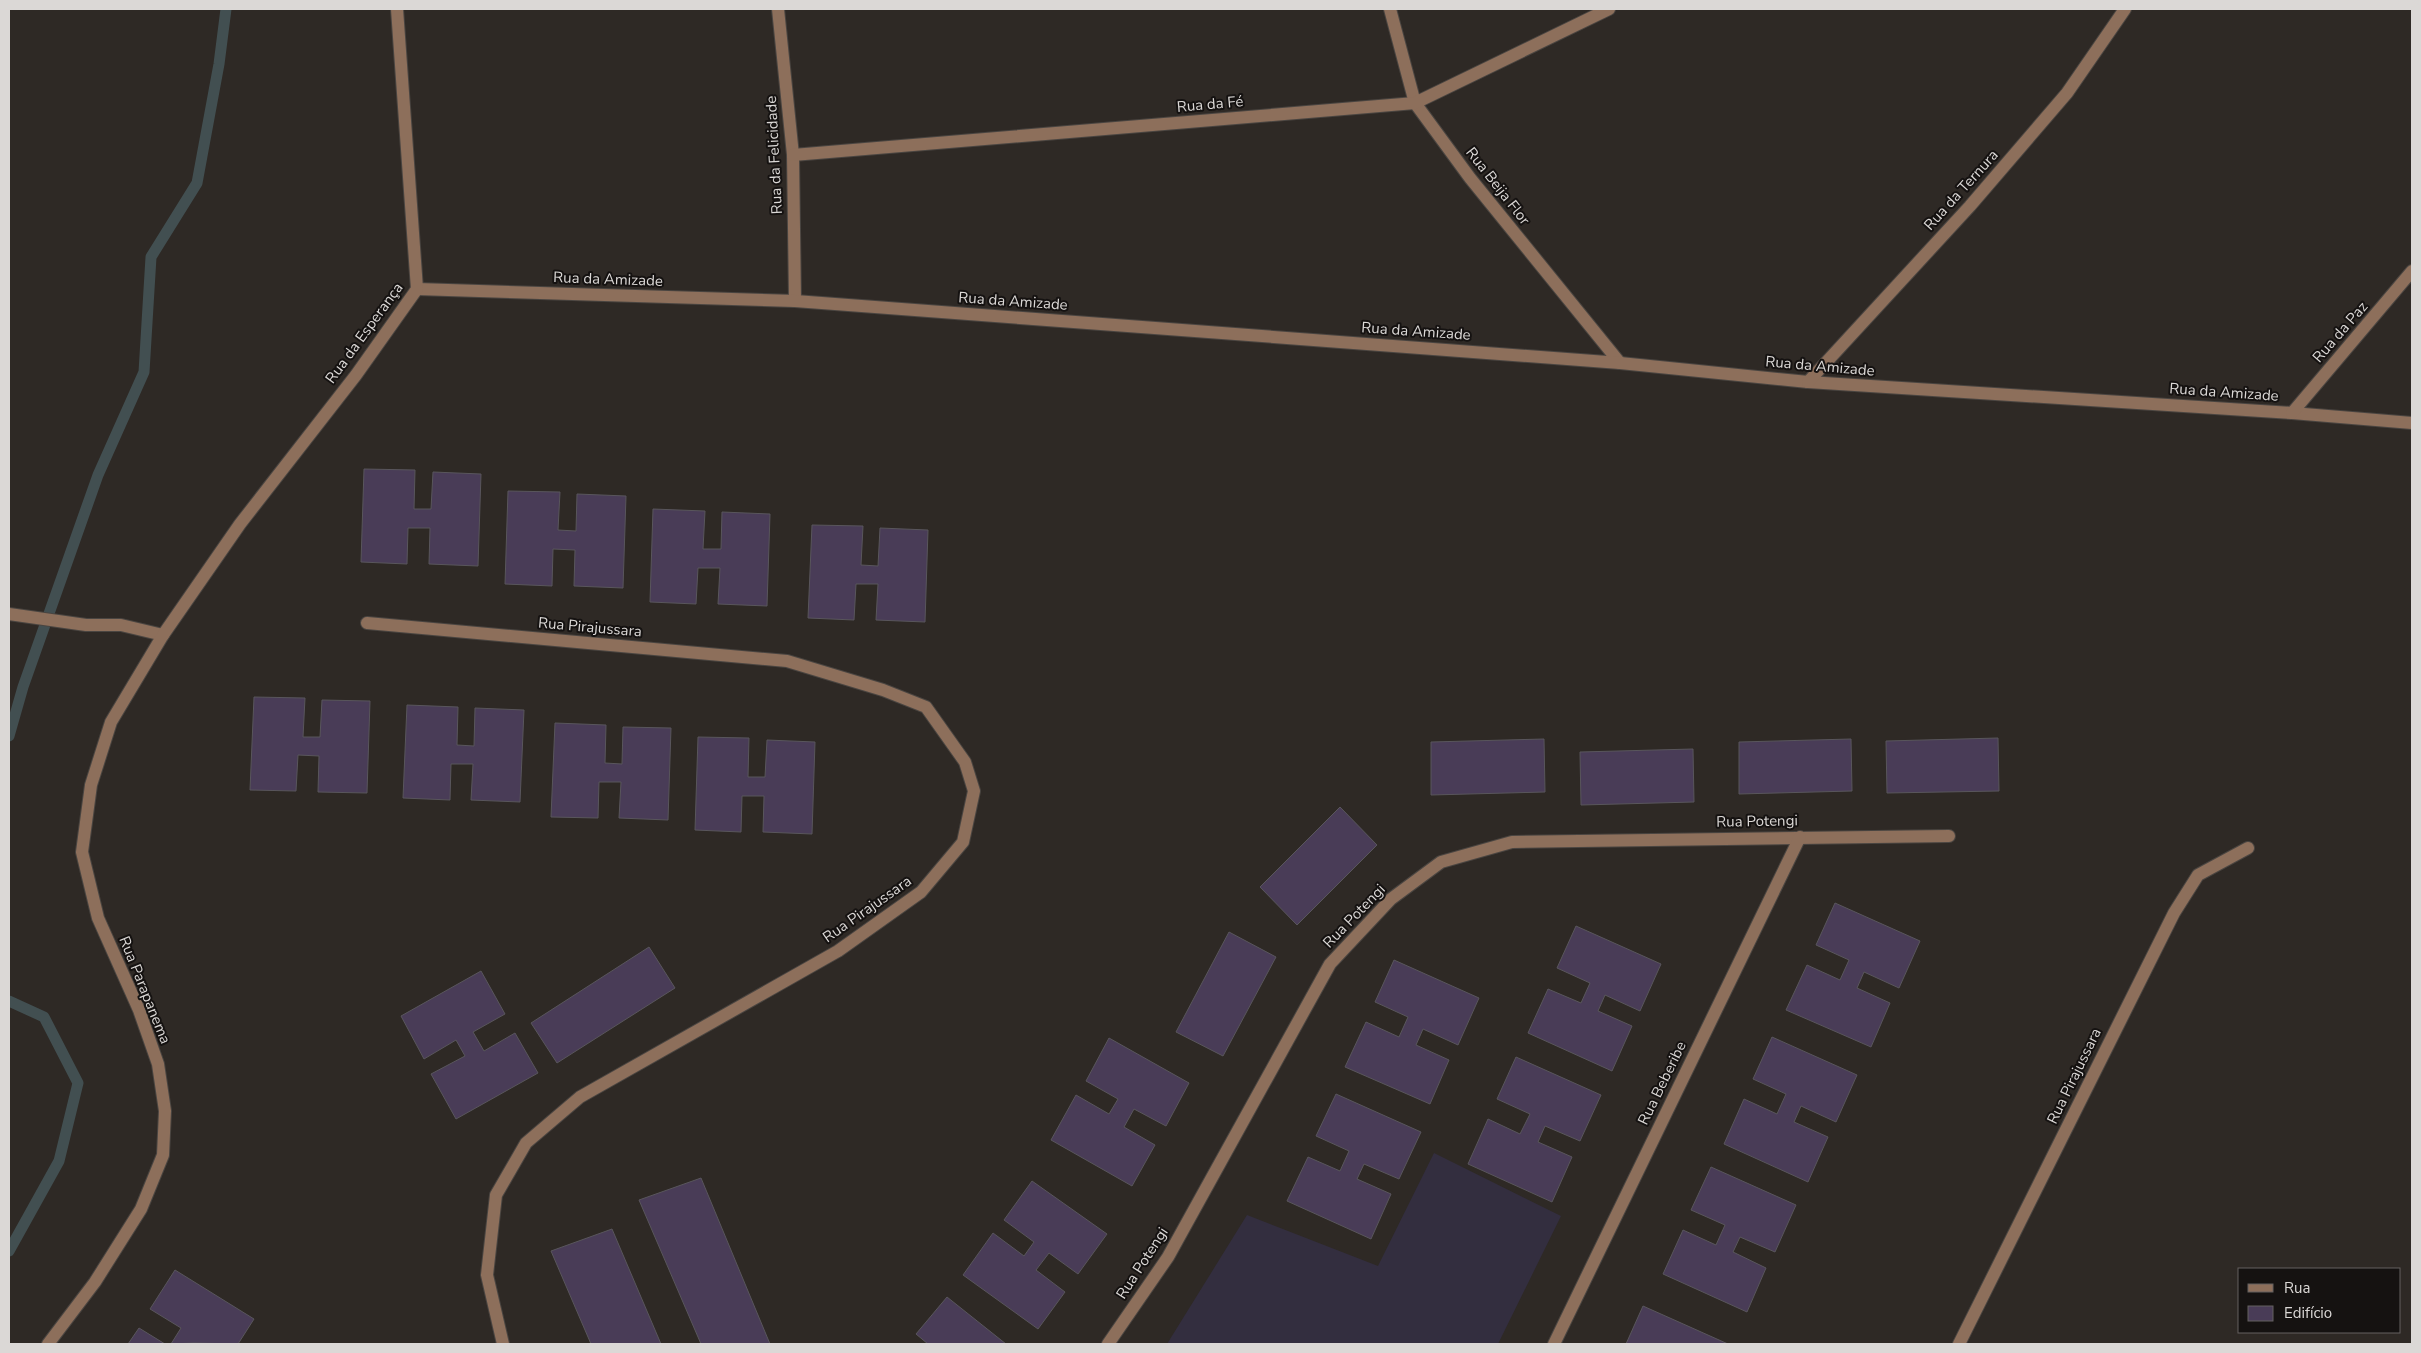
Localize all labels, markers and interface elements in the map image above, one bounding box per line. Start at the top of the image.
street label: Rua da Fé [1176,91,1244,117]
street label: Rua da Felicidade [761,95,787,215]
street label: Rua Beija Flor [1461,143,1535,229]
street label: Rua da Ternura [1919,145,2003,235]
street label: Rua da Amizade [553,267,663,291]
street label: Rua da Esperança [321,279,407,387]
street label: Rua da Amizade [958,287,1068,315]
street label: Rua da Paz [2308,297,2372,367]
street label: Rua da Amizade [1361,317,1471,345]
street label: Rua da Amizade [1765,351,1875,381]
street label: Rua da Amizade [2169,378,2279,406]
street label: Rua Pirajussara [537,613,643,641]
street label: Rua Potengi [1716,810,1798,832]
street label: Rua Pirajussara [819,871,915,947]
street label: Rua Potengi [1318,880,1390,952]
street label: Rua Parapanema [114,933,176,1047]
street label: Rua Pirajussara [2042,1025,2106,1127]
street label: Rua Beberibe [1633,1038,1691,1128]
street label: Rua Potengi [1111,1223,1173,1303]
legend [2238,1268,2401,1333]
text: Rua [2284,1278,2310,1298]
text: Edifício [2284,1303,2332,1323]

